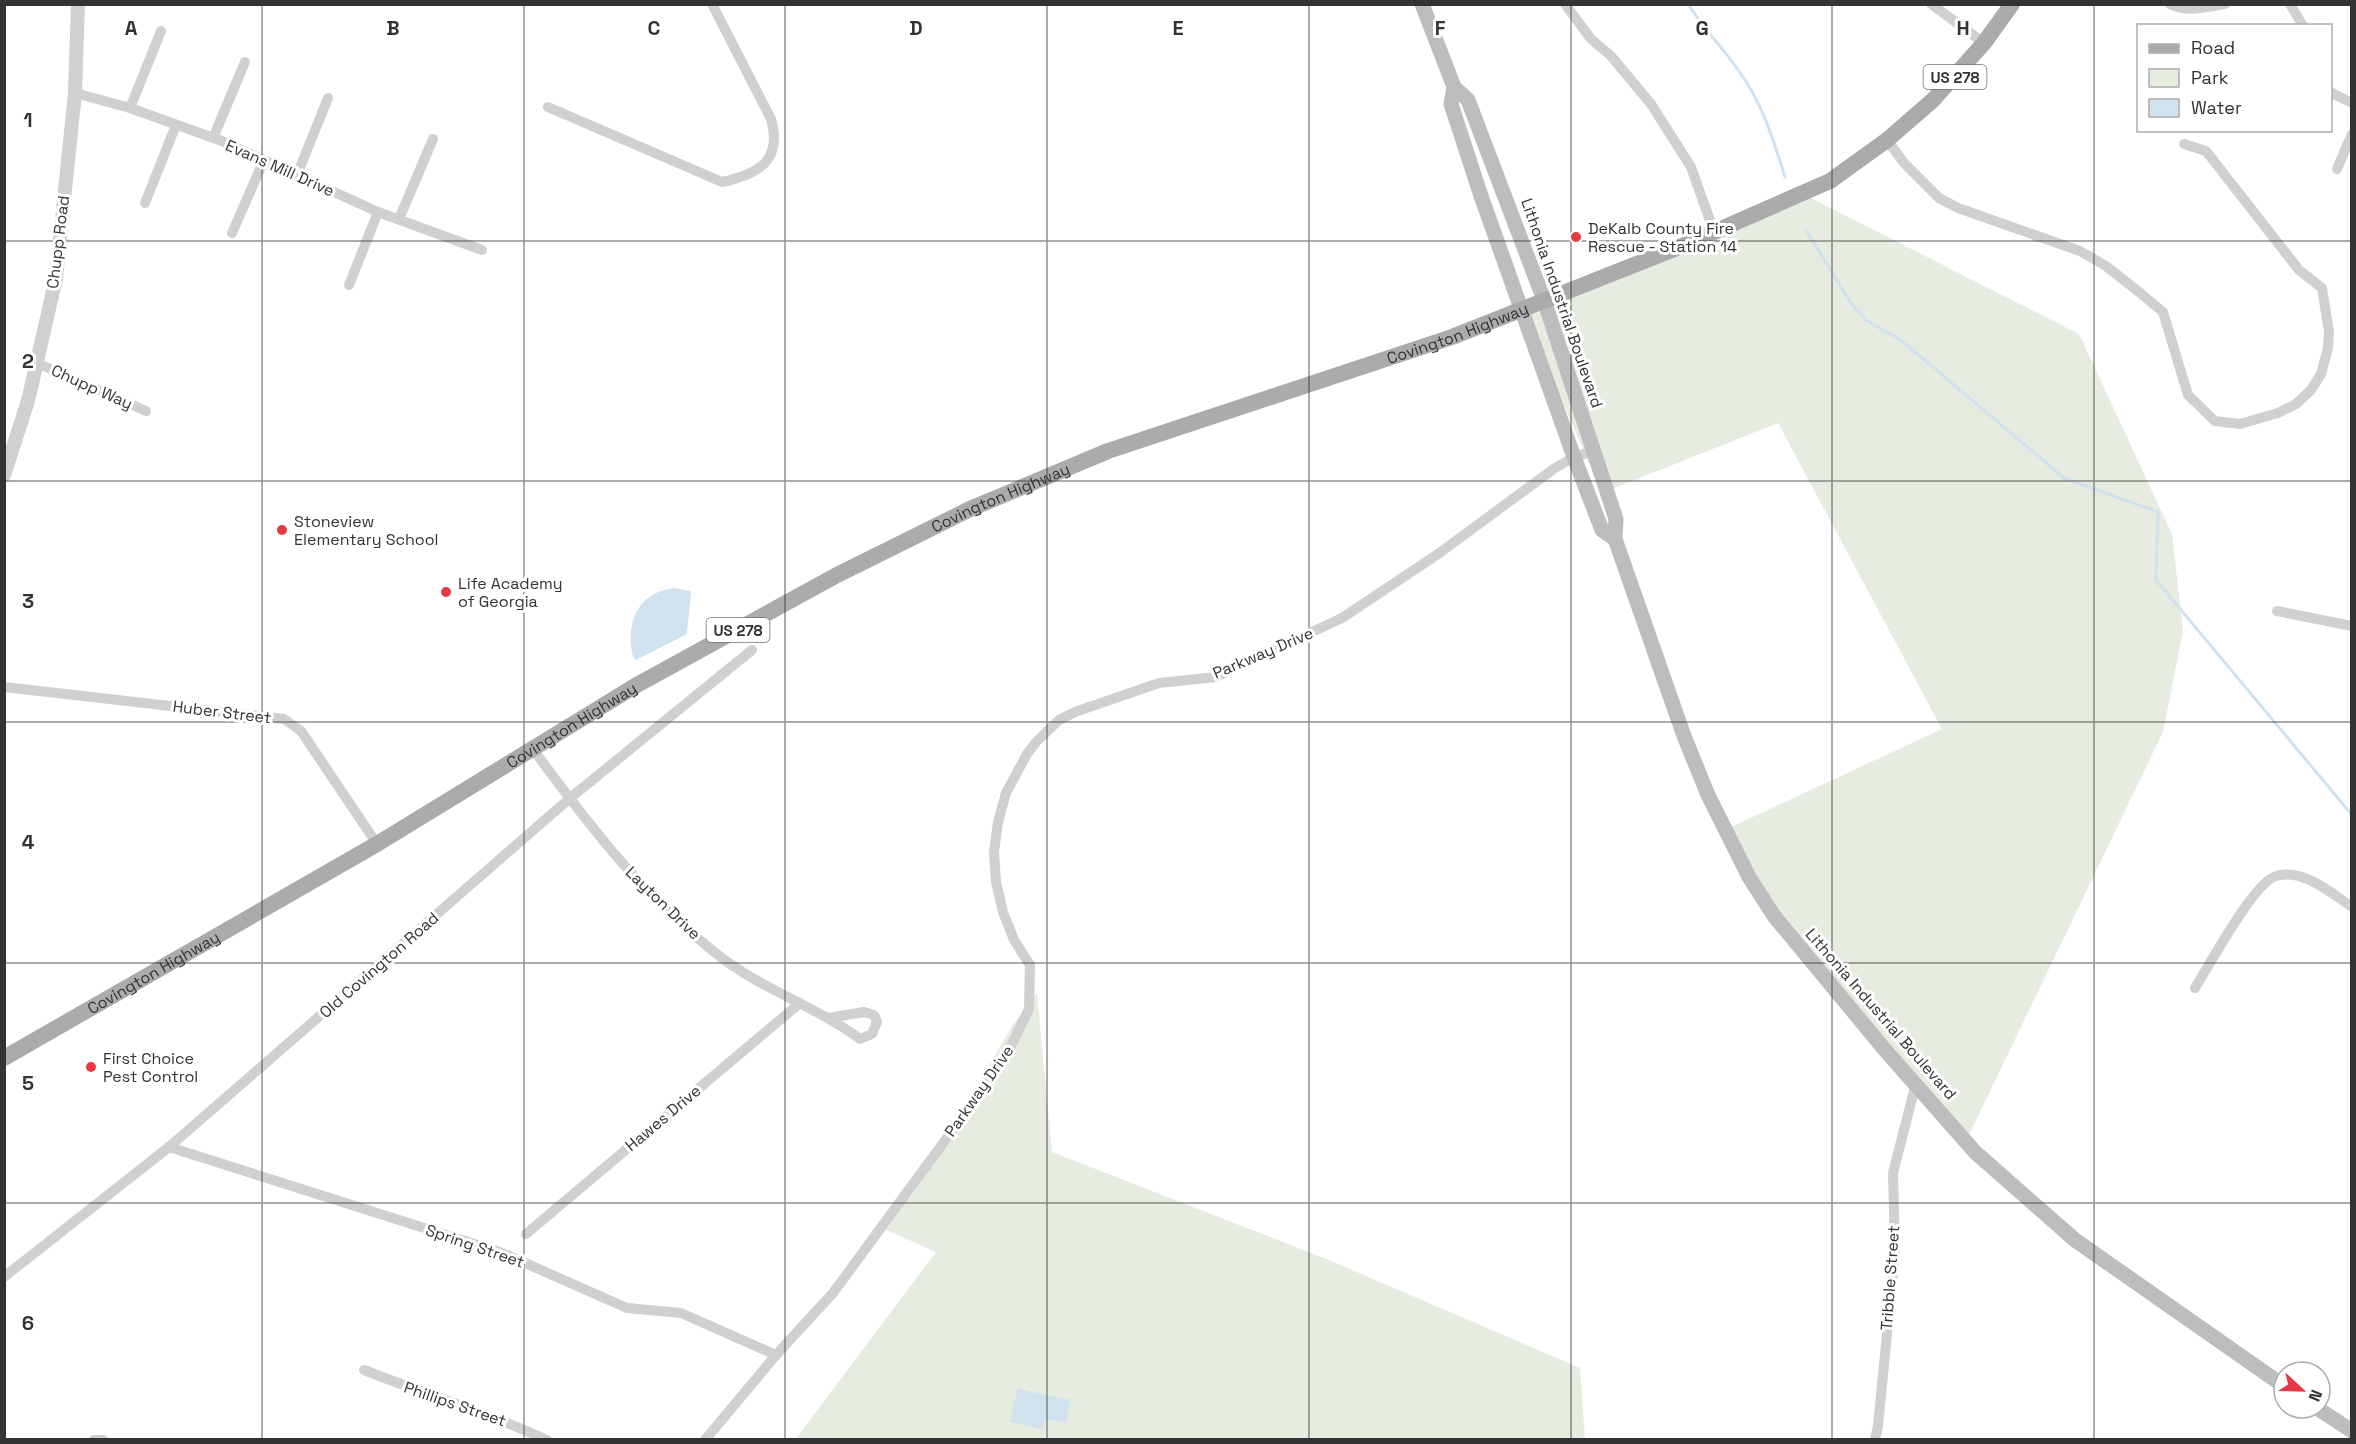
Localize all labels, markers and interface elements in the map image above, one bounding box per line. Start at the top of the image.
text: A [125,15,138,41]
text: B [386,15,400,41]
text: C [648,15,661,41]
text: D [909,15,923,41]
text: E [1172,15,1184,41]
text: F [1435,15,1446,41]
text: G [1695,15,1709,41]
text: H [1956,15,1970,41]
legend [2137,24,2332,132]
text: Road [2191,36,2235,59]
road number: US 278 [1924,65,1986,89]
text: Park [2191,66,2229,89]
text: Water [2191,96,2242,119]
text: 1 [23,107,33,133]
street label: Evans Mill Drive [222,135,338,201]
street label: Chupp Road [42,194,74,290]
street label: Lithonia Industrial Boulevard [1516,195,1608,411]
place label: DeKalb County Fire Rescue - Station 14 [1588,218,1737,257]
marker: DeKalb County Fire Rescue - Station 14 [1569,230,1583,244]
street label: Covington Highway [1384,297,1531,368]
text: 2 [22,348,34,374]
street label: Chupp Way [48,360,136,414]
street label: Covington Highway [928,458,1073,537]
place label: Stoneview Elementary School [294,511,439,550]
marker: Stoneview Elementary School [275,523,289,537]
place label: Life Academy of Georgia [458,573,563,612]
marker: Life Academy of Georgia [439,585,453,599]
text: 3 [22,588,34,614]
road number: US 278 [706,618,770,642]
street label: Parkway Drive [1210,622,1316,684]
street label: Covington Highway [502,677,641,773]
street label: Huber Street [172,696,272,728]
text: 4 [22,829,35,855]
street label: Layton Drive [621,862,705,944]
street label: Old Covington Road [315,907,443,1023]
street label: Lithonia Industrial Boulevard [1801,924,1961,1104]
street label: Covington Highway [83,926,223,1019]
street label: Parkway Drive [940,1041,1018,1141]
place label: First Choice Pest Control [103,1048,198,1087]
marker: First Choice Pest Control [84,1060,98,1074]
text: 5 [22,1070,34,1096]
street label: Hawes Drive [621,1080,705,1156]
street label: Spring Street [423,1219,527,1273]
street label: Tribble Street [1876,1225,1904,1331]
text: 6 [22,1310,34,1336]
north arrow [2272,1360,2332,1420]
street label: Phillips Street [401,1377,509,1431]
text: N [2304,1387,2327,1404]

